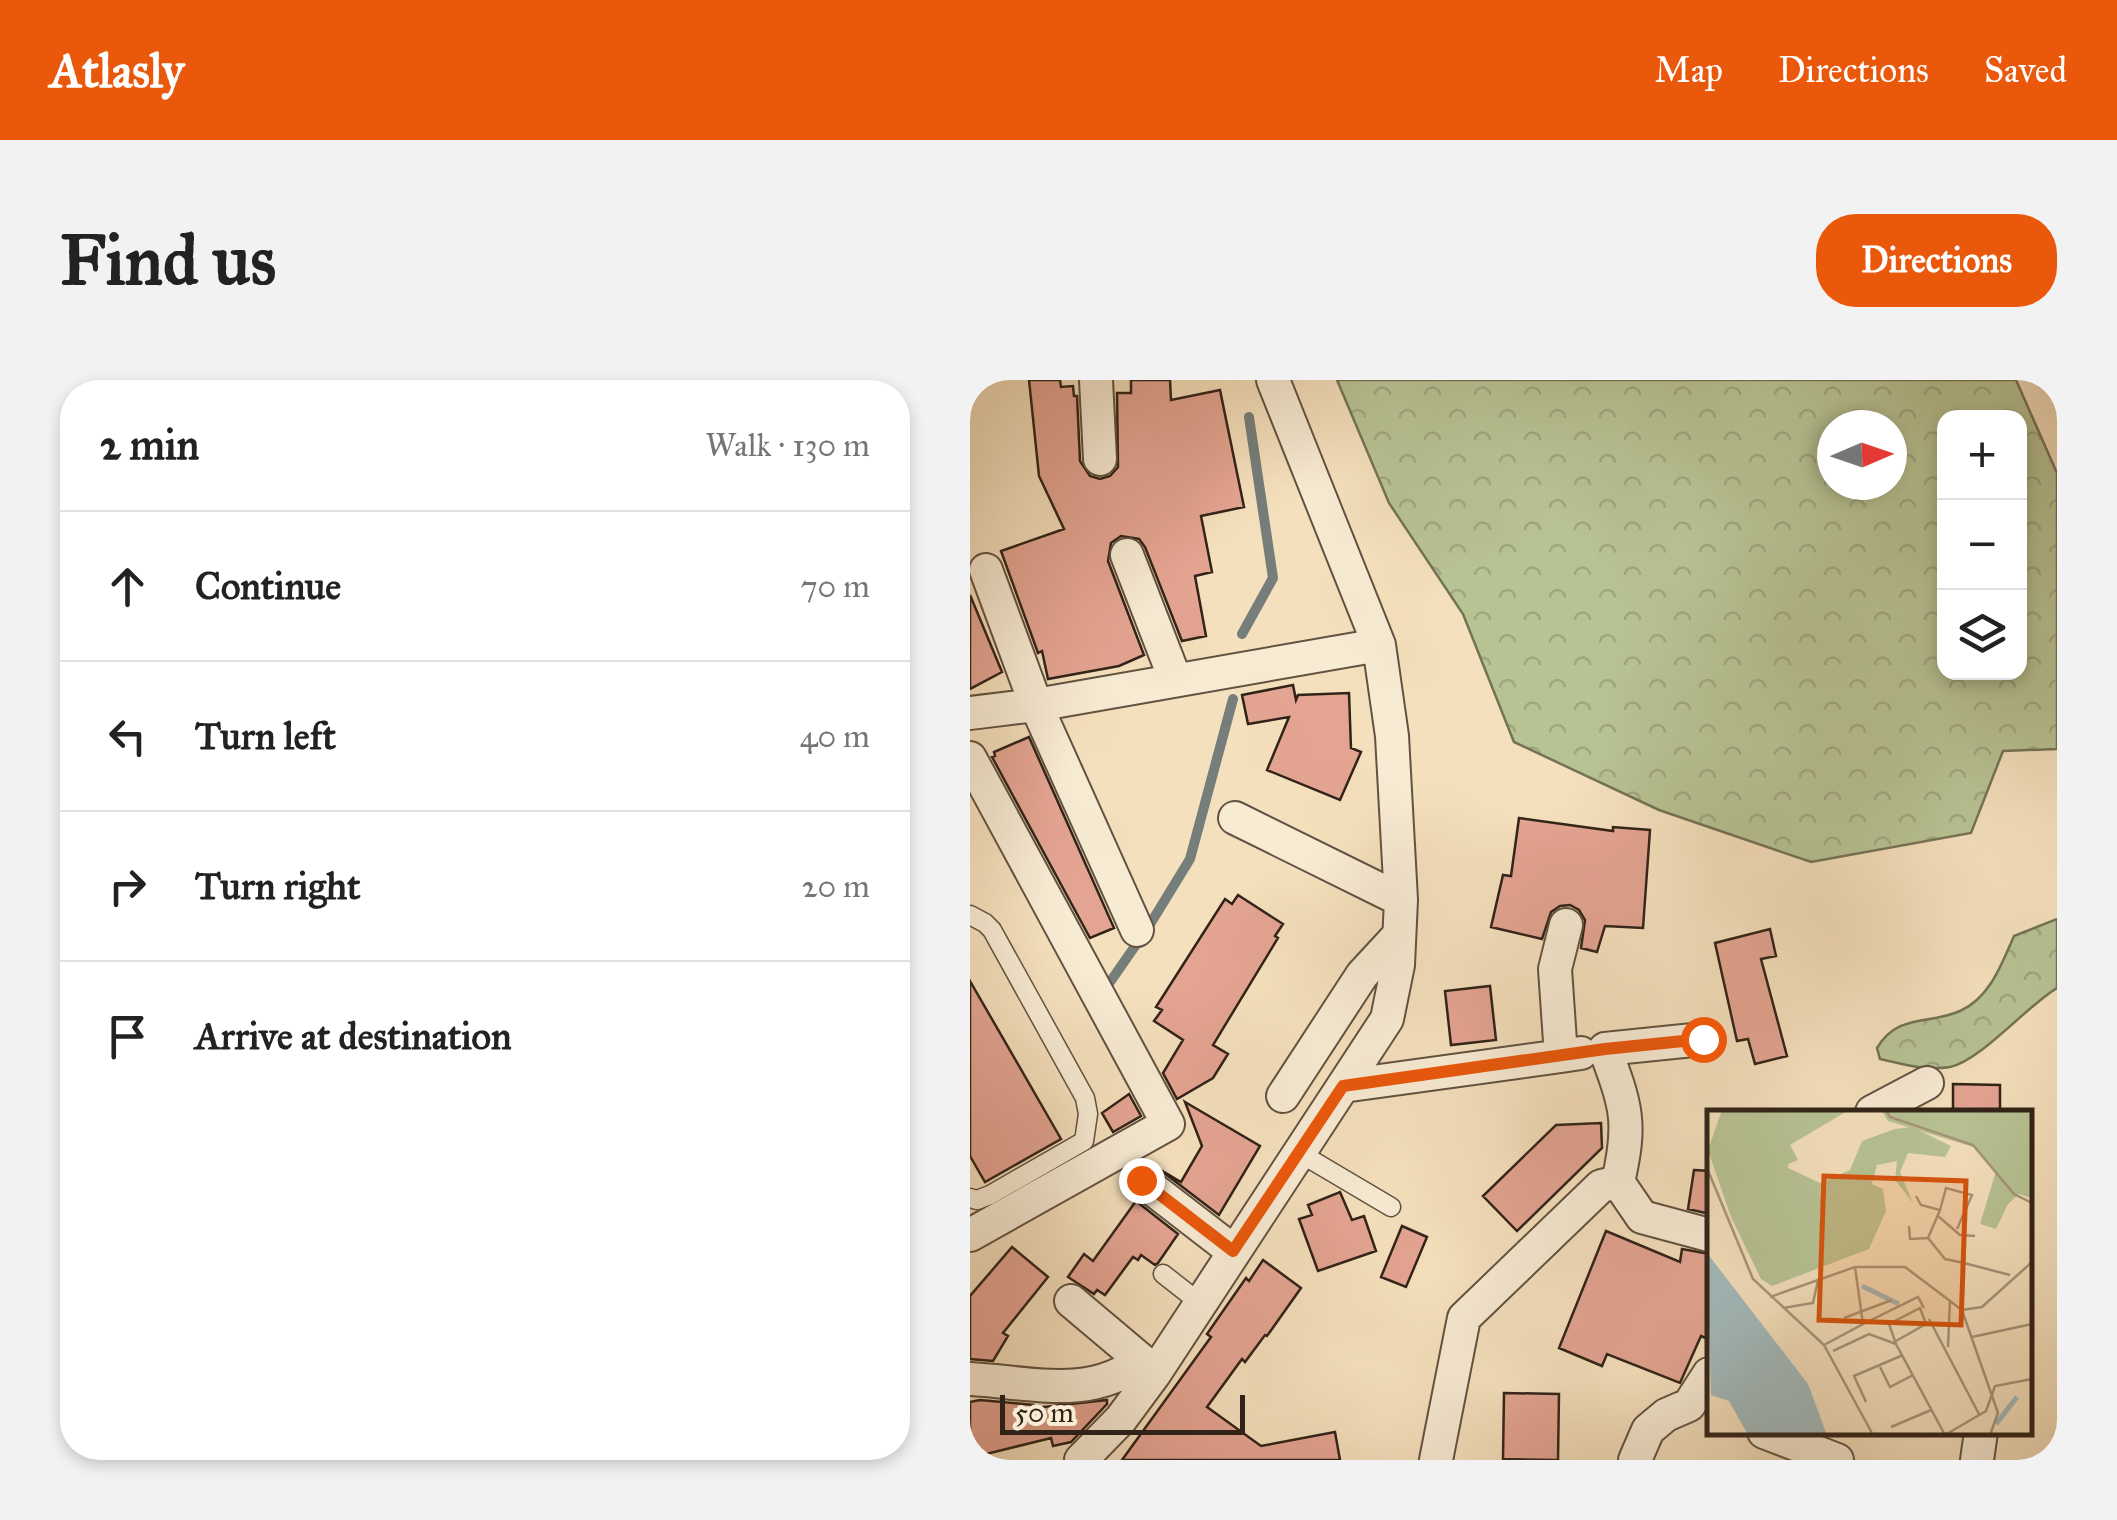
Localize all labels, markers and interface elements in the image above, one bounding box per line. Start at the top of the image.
text: Atlasly [50,41,184,100]
text: Map [1655,49,1723,92]
text: Directions [1778,49,1929,92]
text: Saved [1984,49,2067,92]
button: Directions [1816,214,2057,307]
text: Find us [60,218,276,303]
north arrow [1817,410,1907,500]
map controls [1937,410,2027,680]
button: + [1937,410,2027,500]
text: 2 min [100,419,199,471]
text: Walk · 130 m [706,426,870,465]
button: − [1937,500,2027,590]
icon: ahead [100,559,155,614]
text: Continue [195,563,341,609]
text: 70 m [801,567,870,606]
button: layers [1937,590,2027,680]
icon: left [100,709,155,764]
text: Turn left [195,713,336,759]
text: 40 m [800,717,870,756]
icon: right [100,859,155,914]
text: Turn right [195,863,361,909]
text: 20 m [802,867,870,906]
icon: arrive [100,1009,155,1064]
text: Arrive at destination [195,1013,512,1059]
route start [1681,1017,1727,1063]
inset map [1707,1110,2032,1435]
route end [1119,1158,1165,1204]
scale bar [1000,1390,1245,1434]
text: 50 m [1015,1395,1074,1430]

